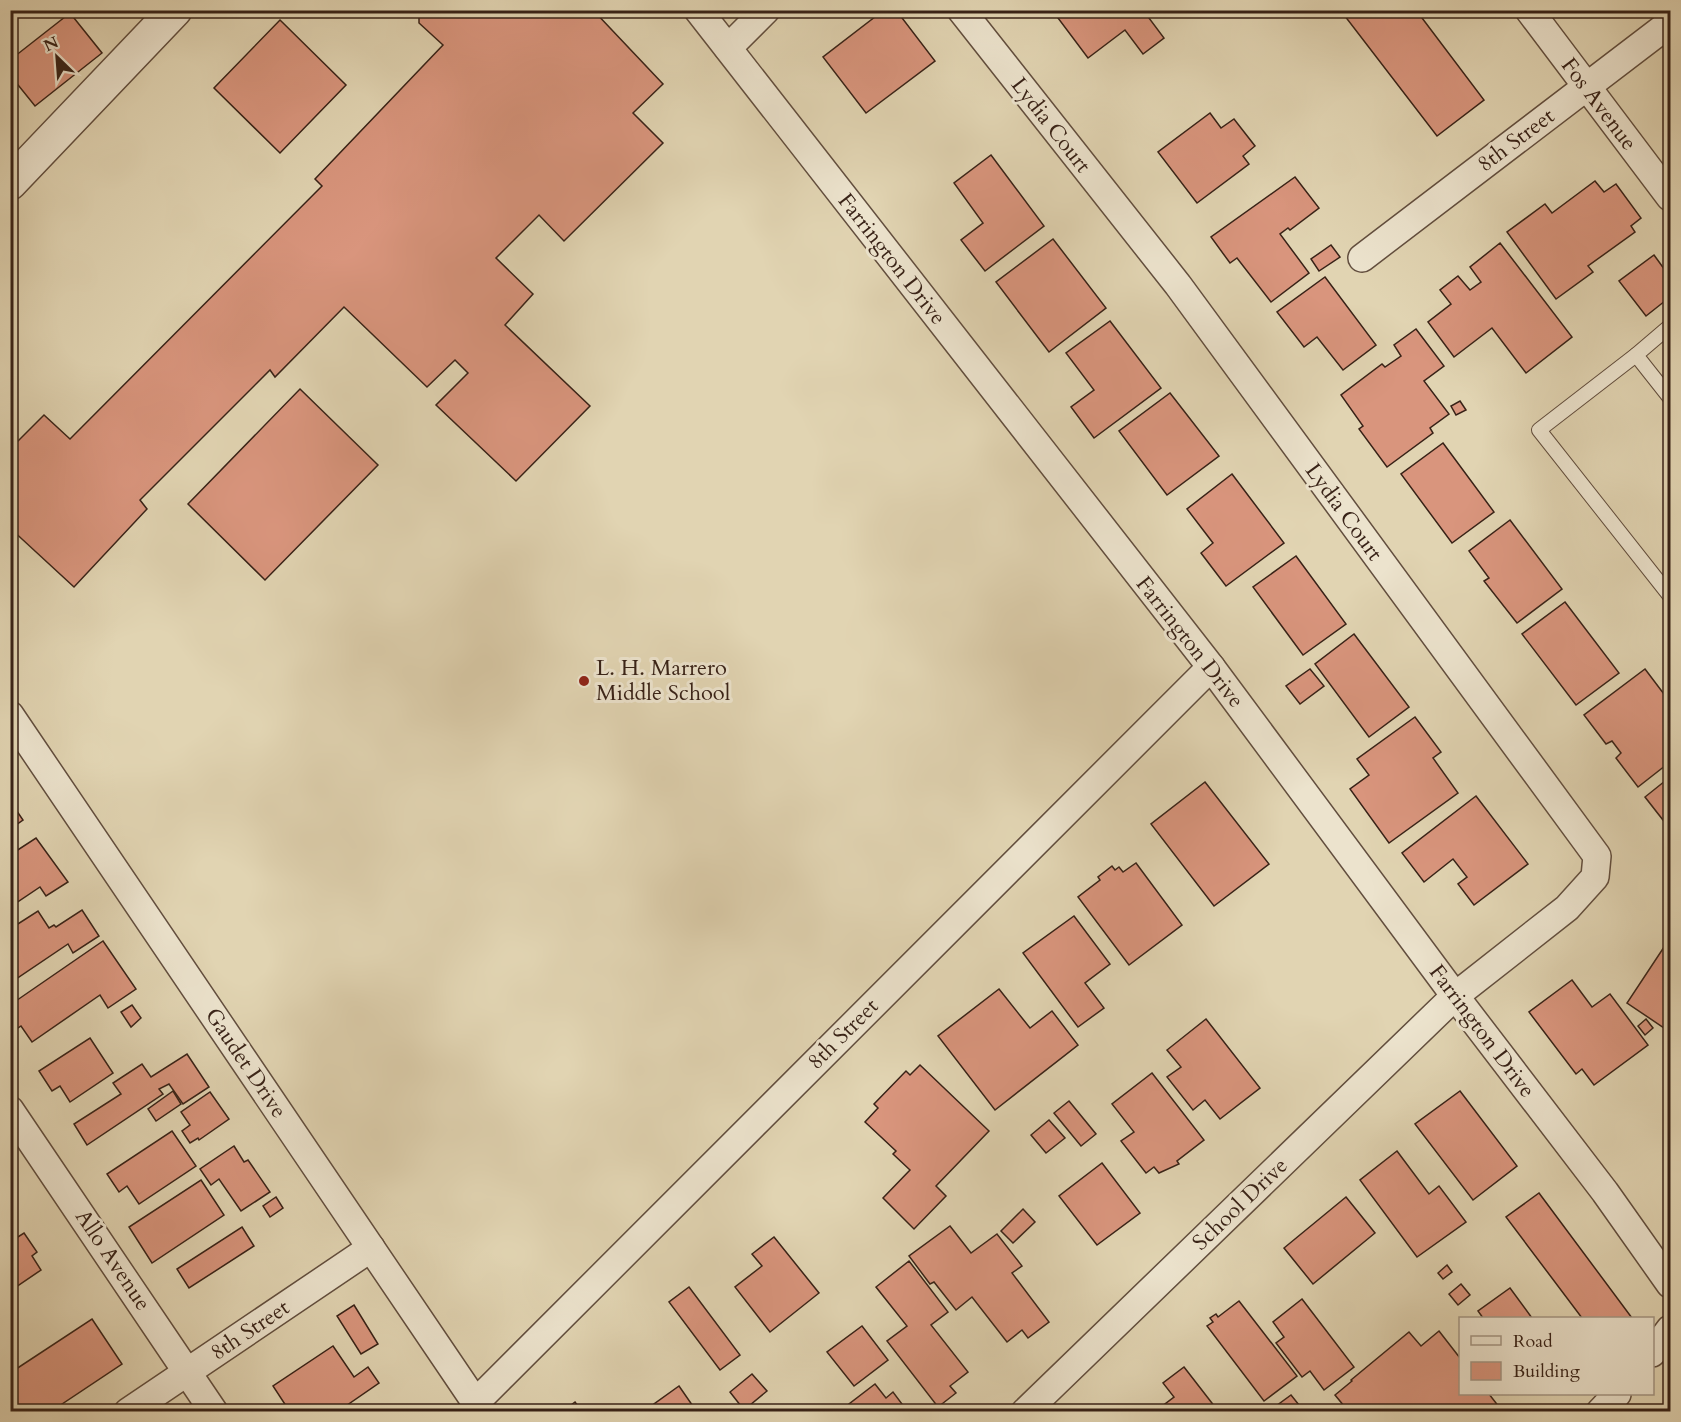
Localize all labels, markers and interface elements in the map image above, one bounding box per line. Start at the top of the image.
north arrow [27,27,87,87]
text: N [40,31,62,57]
street label: Fos Avenue [1554,51,1644,157]
street label: Lydia Court [1004,71,1098,179]
street label: 8th Street [1471,101,1561,179]
street label: Farrington Drive [831,187,953,331]
street label: Lydia Court [1298,457,1390,567]
street label: Farrington Drive [1129,570,1251,714]
place label: L. H. Marrero Middle School [596,653,731,708]
marker: L. H. Marrero Middle School [577,674,591,688]
street label: Farrington Drive [1422,958,1542,1104]
street label: 8th Street [801,992,885,1076]
street label: Gaudet Drive [198,1002,294,1124]
street label: School Drive [1186,1151,1294,1257]
street label: Allo Avenue [68,1204,158,1316]
street label: 8th Street [205,1293,295,1367]
legend [1459,1317,1654,1395]
text: Road [1513,1329,1553,1354]
text: Building [1513,1359,1581,1384]

